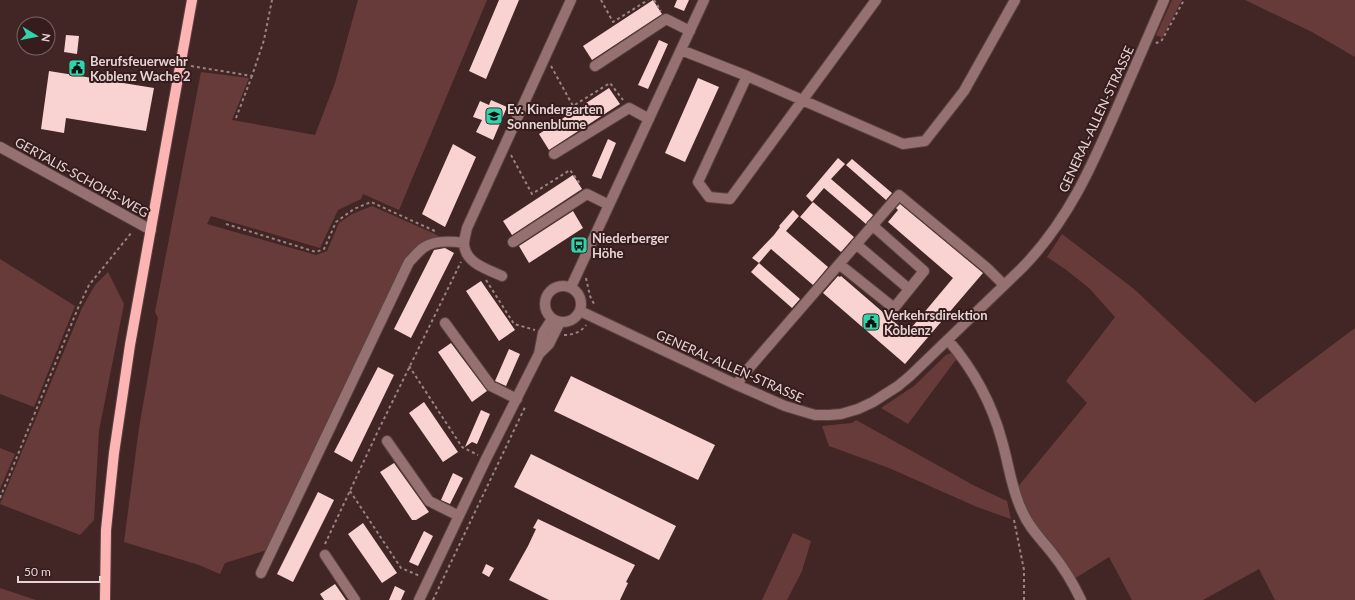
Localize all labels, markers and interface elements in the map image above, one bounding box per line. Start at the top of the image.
north arrow [16,16,56,56]
text: N [39,33,53,43]
street label: GENERAL-ALLEN-STRASSE [1055,43,1137,195]
place label: Berufsfeuerwehr Koblenz Wache 2 [90,53,191,84]
public building icon: Berufsfeuerwehr Koblenz Wache 2 [67,58,87,78]
place label: Ev. Kindergarten Sonnenblume [507,101,603,132]
school or university icon: Ev. Kindergarten Sonnenblume [484,106,504,126]
street label: GERTALIS-SCHOHS-WEG [12,134,152,220]
place label: Niederberger Höhe [592,230,669,261]
bus stop icon: Niederberger Höhe [569,235,589,255]
place label: Verkehrsdirektion Koblenz [883,307,988,338]
public building icon: Verkehrsdirektion Koblenz [861,312,881,332]
street label: GENERAL-ALLEN-STRASSE [654,326,806,406]
scale bar [18,558,100,584]
text: 50 m [24,564,51,579]

